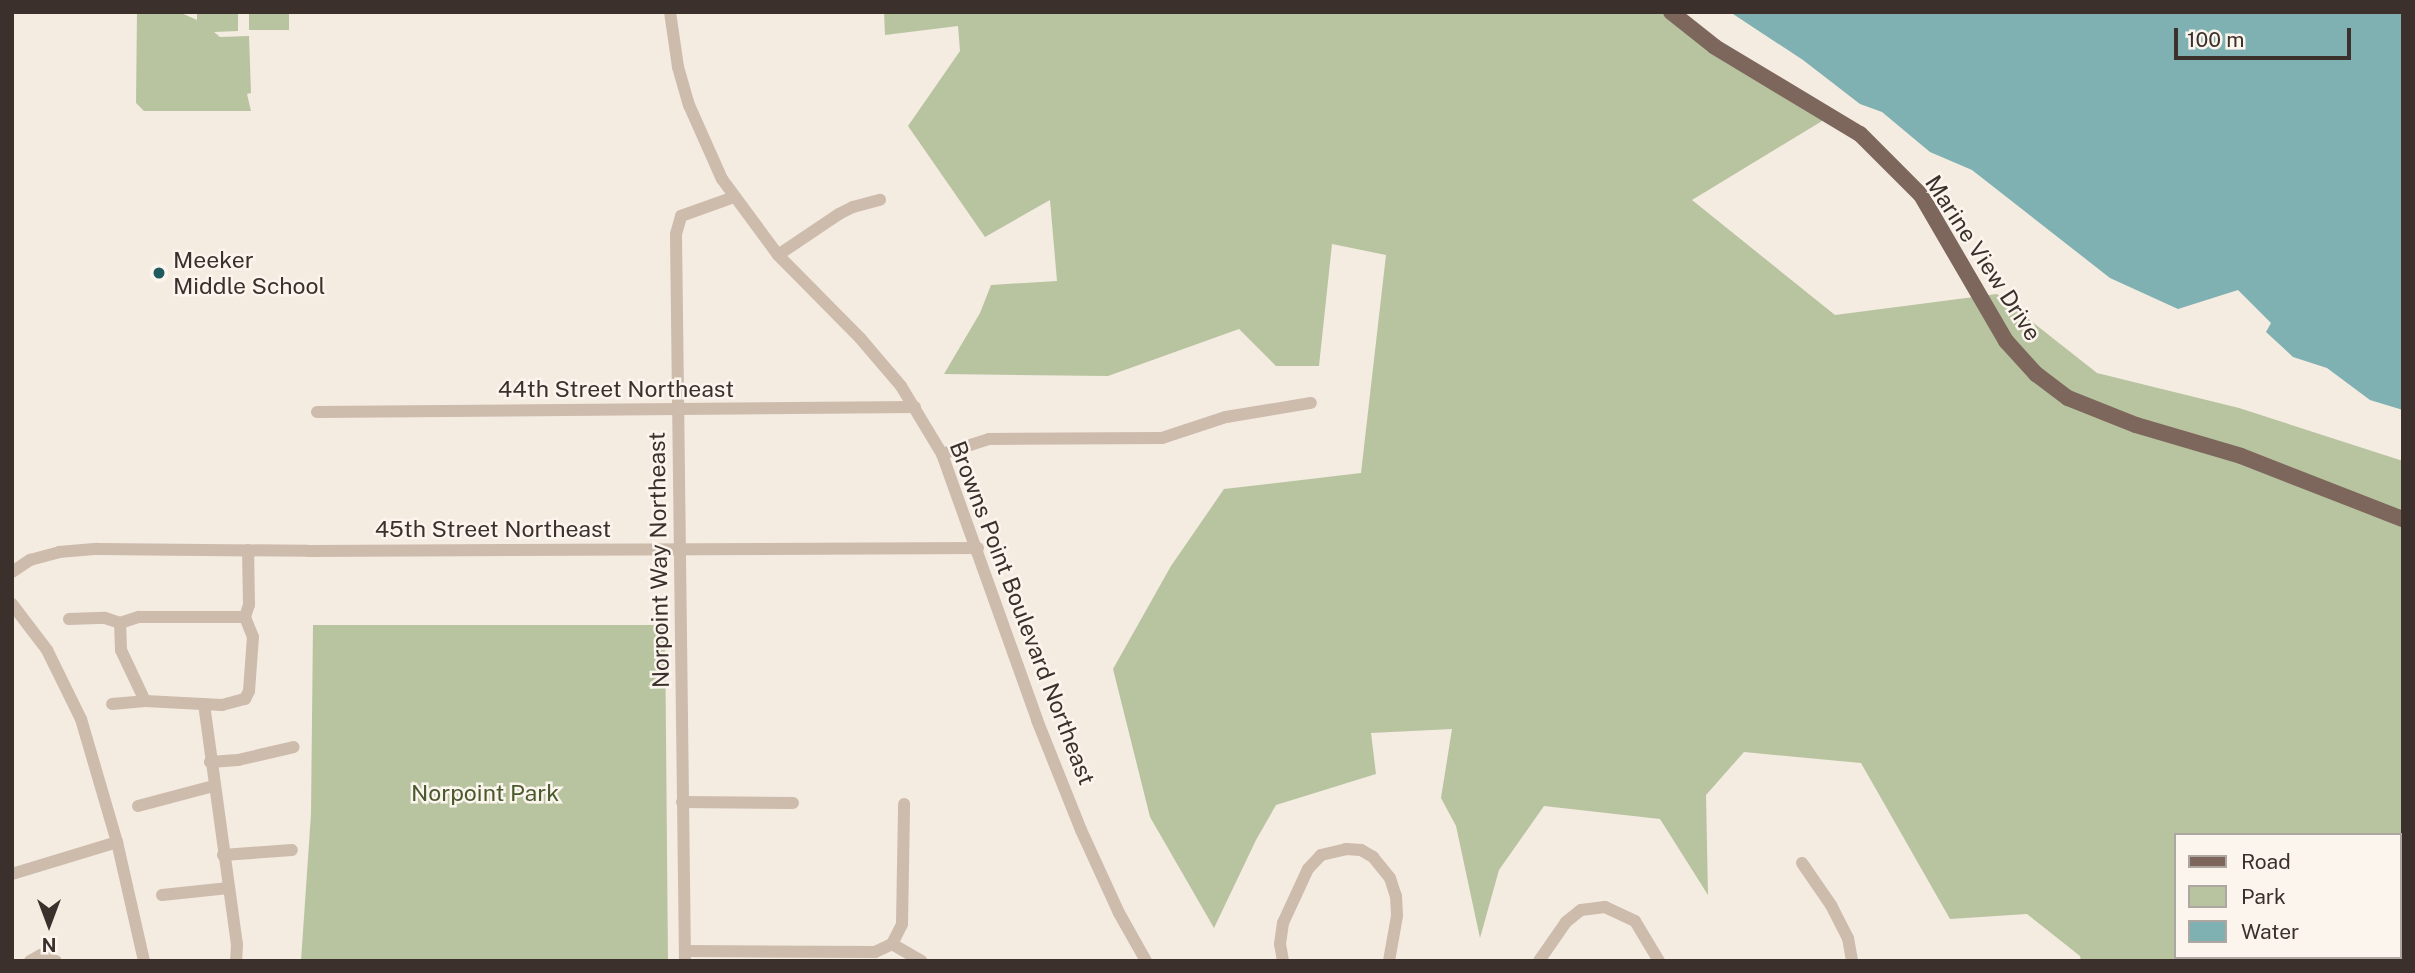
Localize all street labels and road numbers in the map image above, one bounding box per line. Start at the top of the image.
street label: Marine View Drive [1919,170,2047,346]
street label: 44th Street Northeast [498,375,734,403]
street label: Norpoint Way Northeast [643,431,675,689]
street label: Browns Point Boulevard Northeast [944,437,1100,789]
street label: 45th Street Northeast [375,515,611,543]

